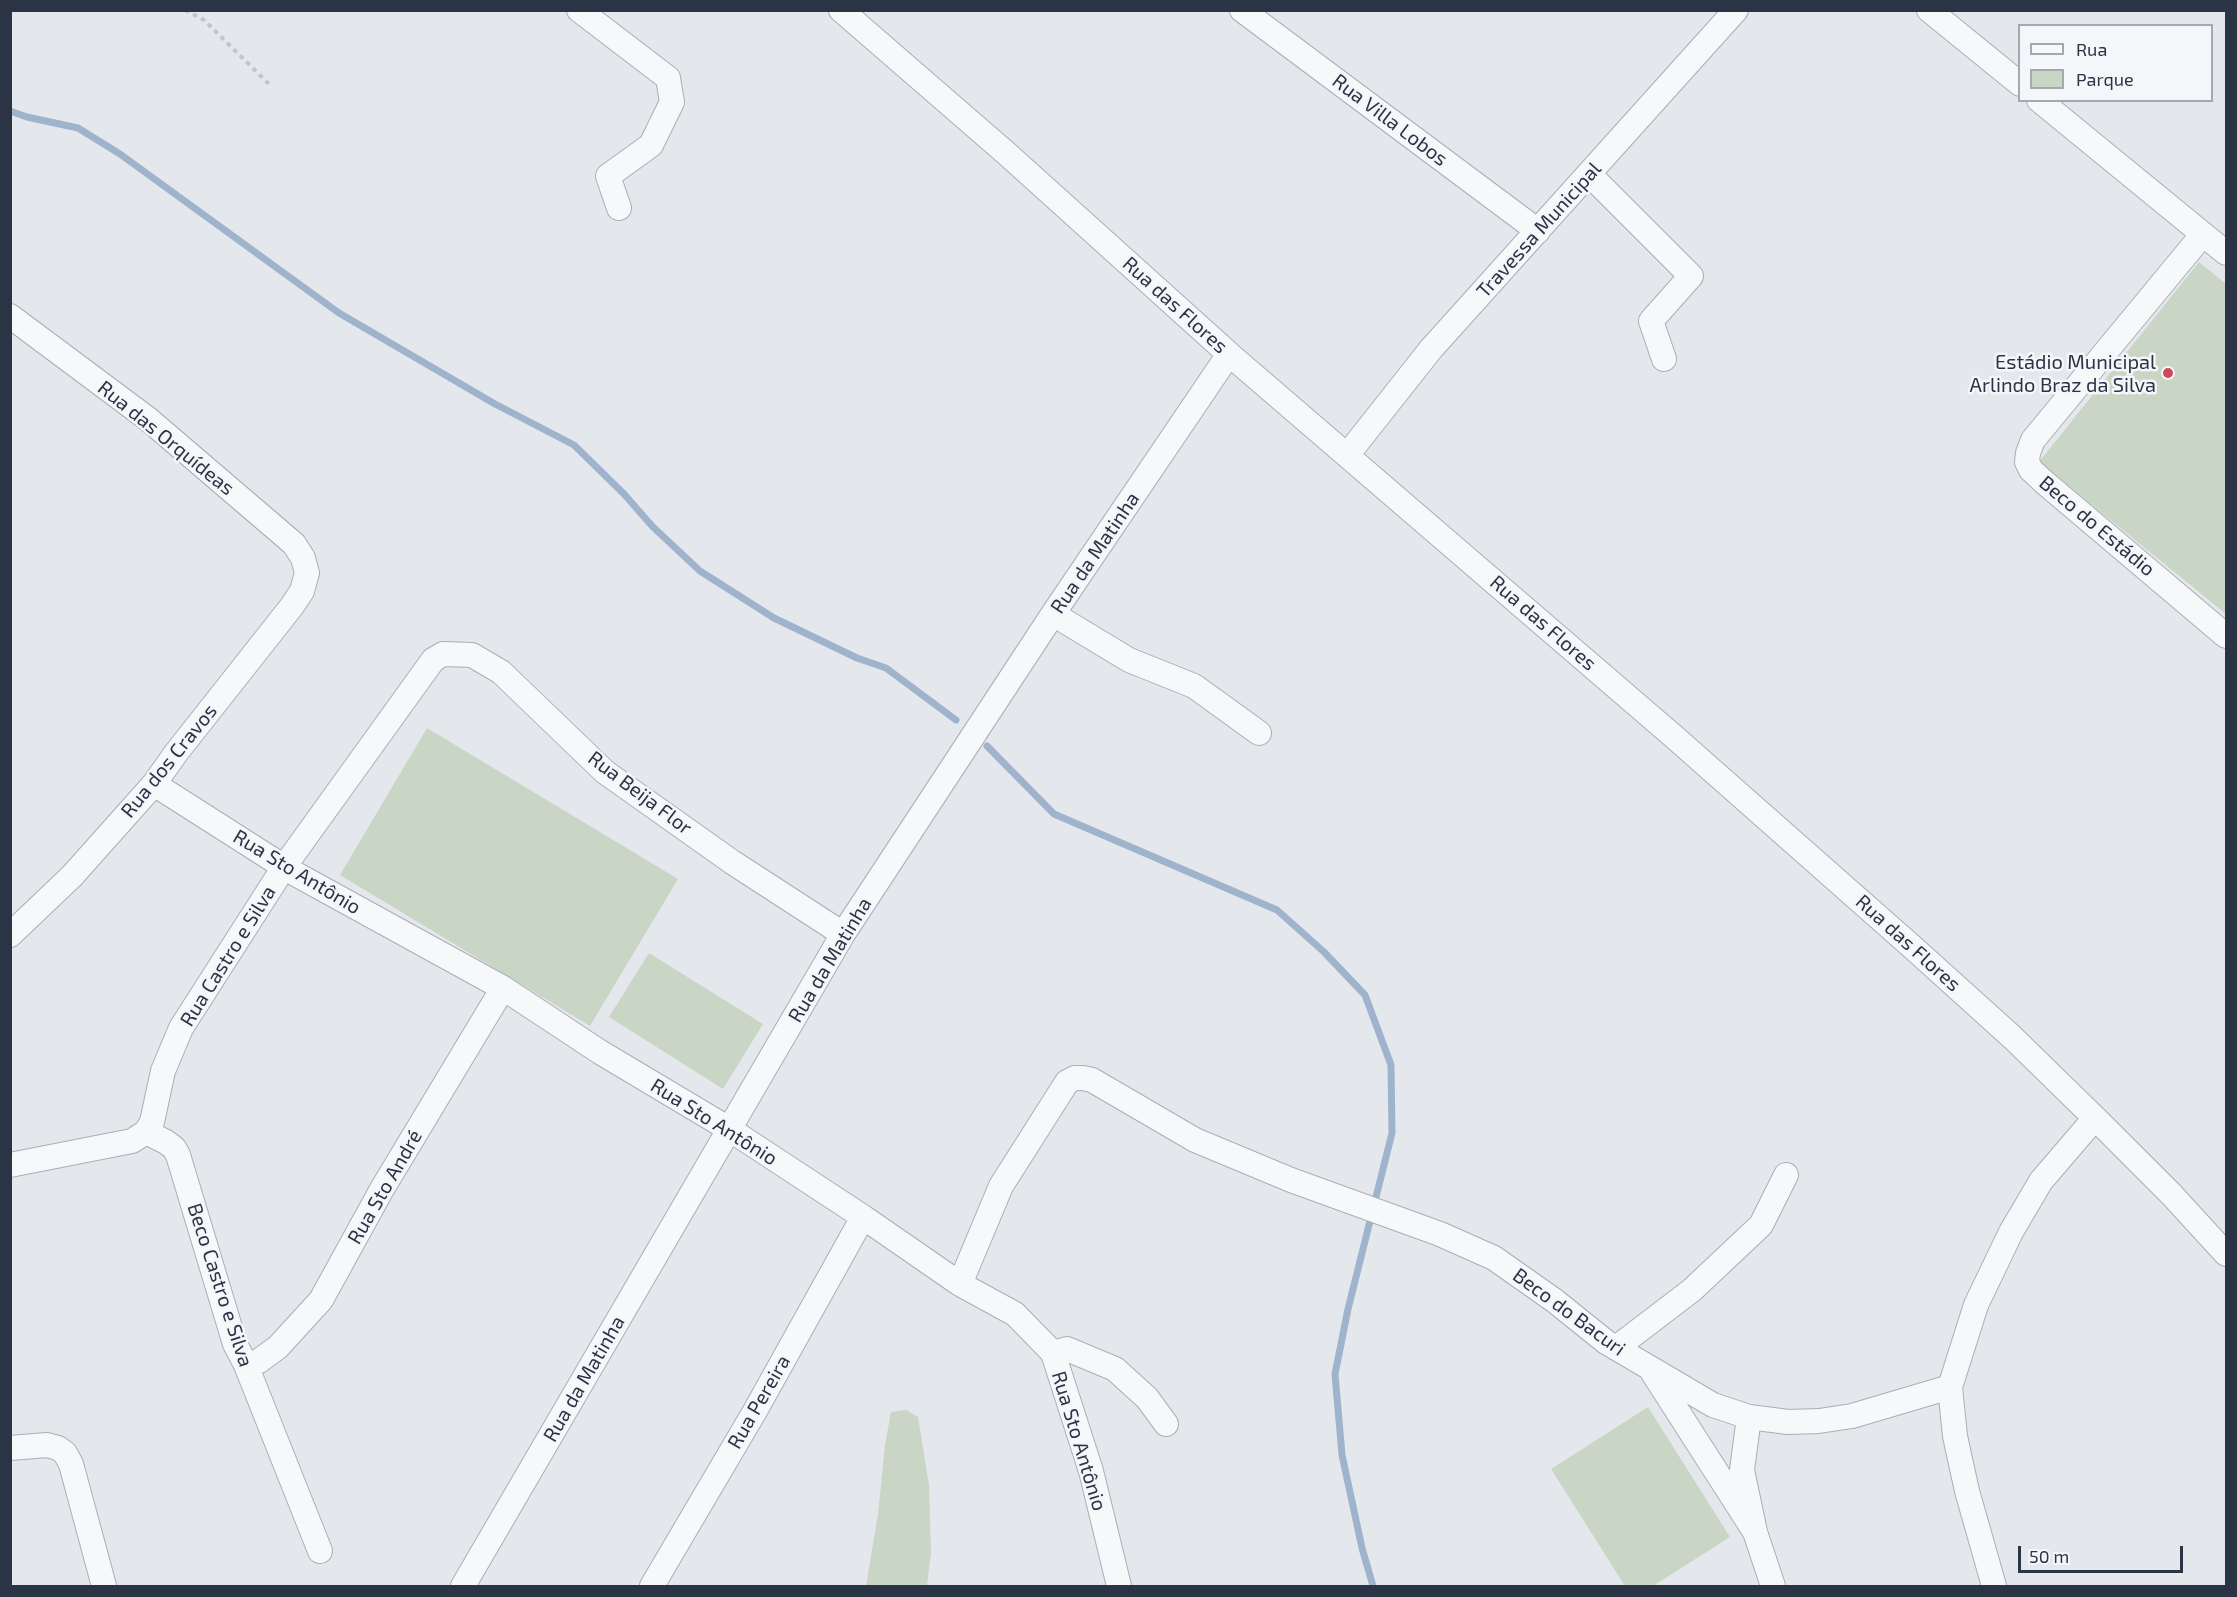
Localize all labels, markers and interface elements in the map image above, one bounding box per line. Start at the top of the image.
legend [2018,24,2213,102]
text: Rua [2076,38,2107,60]
text: Parque [2076,68,2134,90]
street label: Rua Villa Lobos [1328,69,1452,171]
street label: Travessa Municipal [1472,157,1606,303]
street label: Rua das Flores [1118,252,1232,358]
place label: Estádio Municipal Arlindo Braz da Silva [1970,350,2156,397]
marker: Estádio Municipal Arlindo Braz da Silva [2161,366,2175,380]
street label: Rua das Orquídeas [93,376,239,500]
street label: Beco do Estádio [2034,471,2160,581]
street label: Rua da Matinha [1046,488,1144,618]
street label: Rua das Flores [1485,570,1601,676]
street label: Rua dos Cravos [116,699,222,823]
street label: Rua Beija Flor [583,746,697,840]
street label: Rua Sto Antônio [229,824,365,920]
street label: Rua Castro e Silva [175,881,281,1031]
street label: Rua das Flores [1851,890,1965,996]
street label: Rua da Matinha [783,893,877,1027]
street label: Rua Sto Antônio [646,1073,782,1171]
street label: Rua Sto André [343,1126,427,1248]
street label: Beco Castro e Silva [182,1200,258,1370]
street label: Beco do Bacuri [1508,1263,1630,1361]
street label: Rua da Matinha [538,1312,630,1446]
street label: Rua Pereira [723,1351,795,1453]
street label: Rua Sto Antônio [1046,1368,1112,1514]
scale bar [2021,1534,2186,1572]
text: 50 m [2029,1545,2069,1567]

